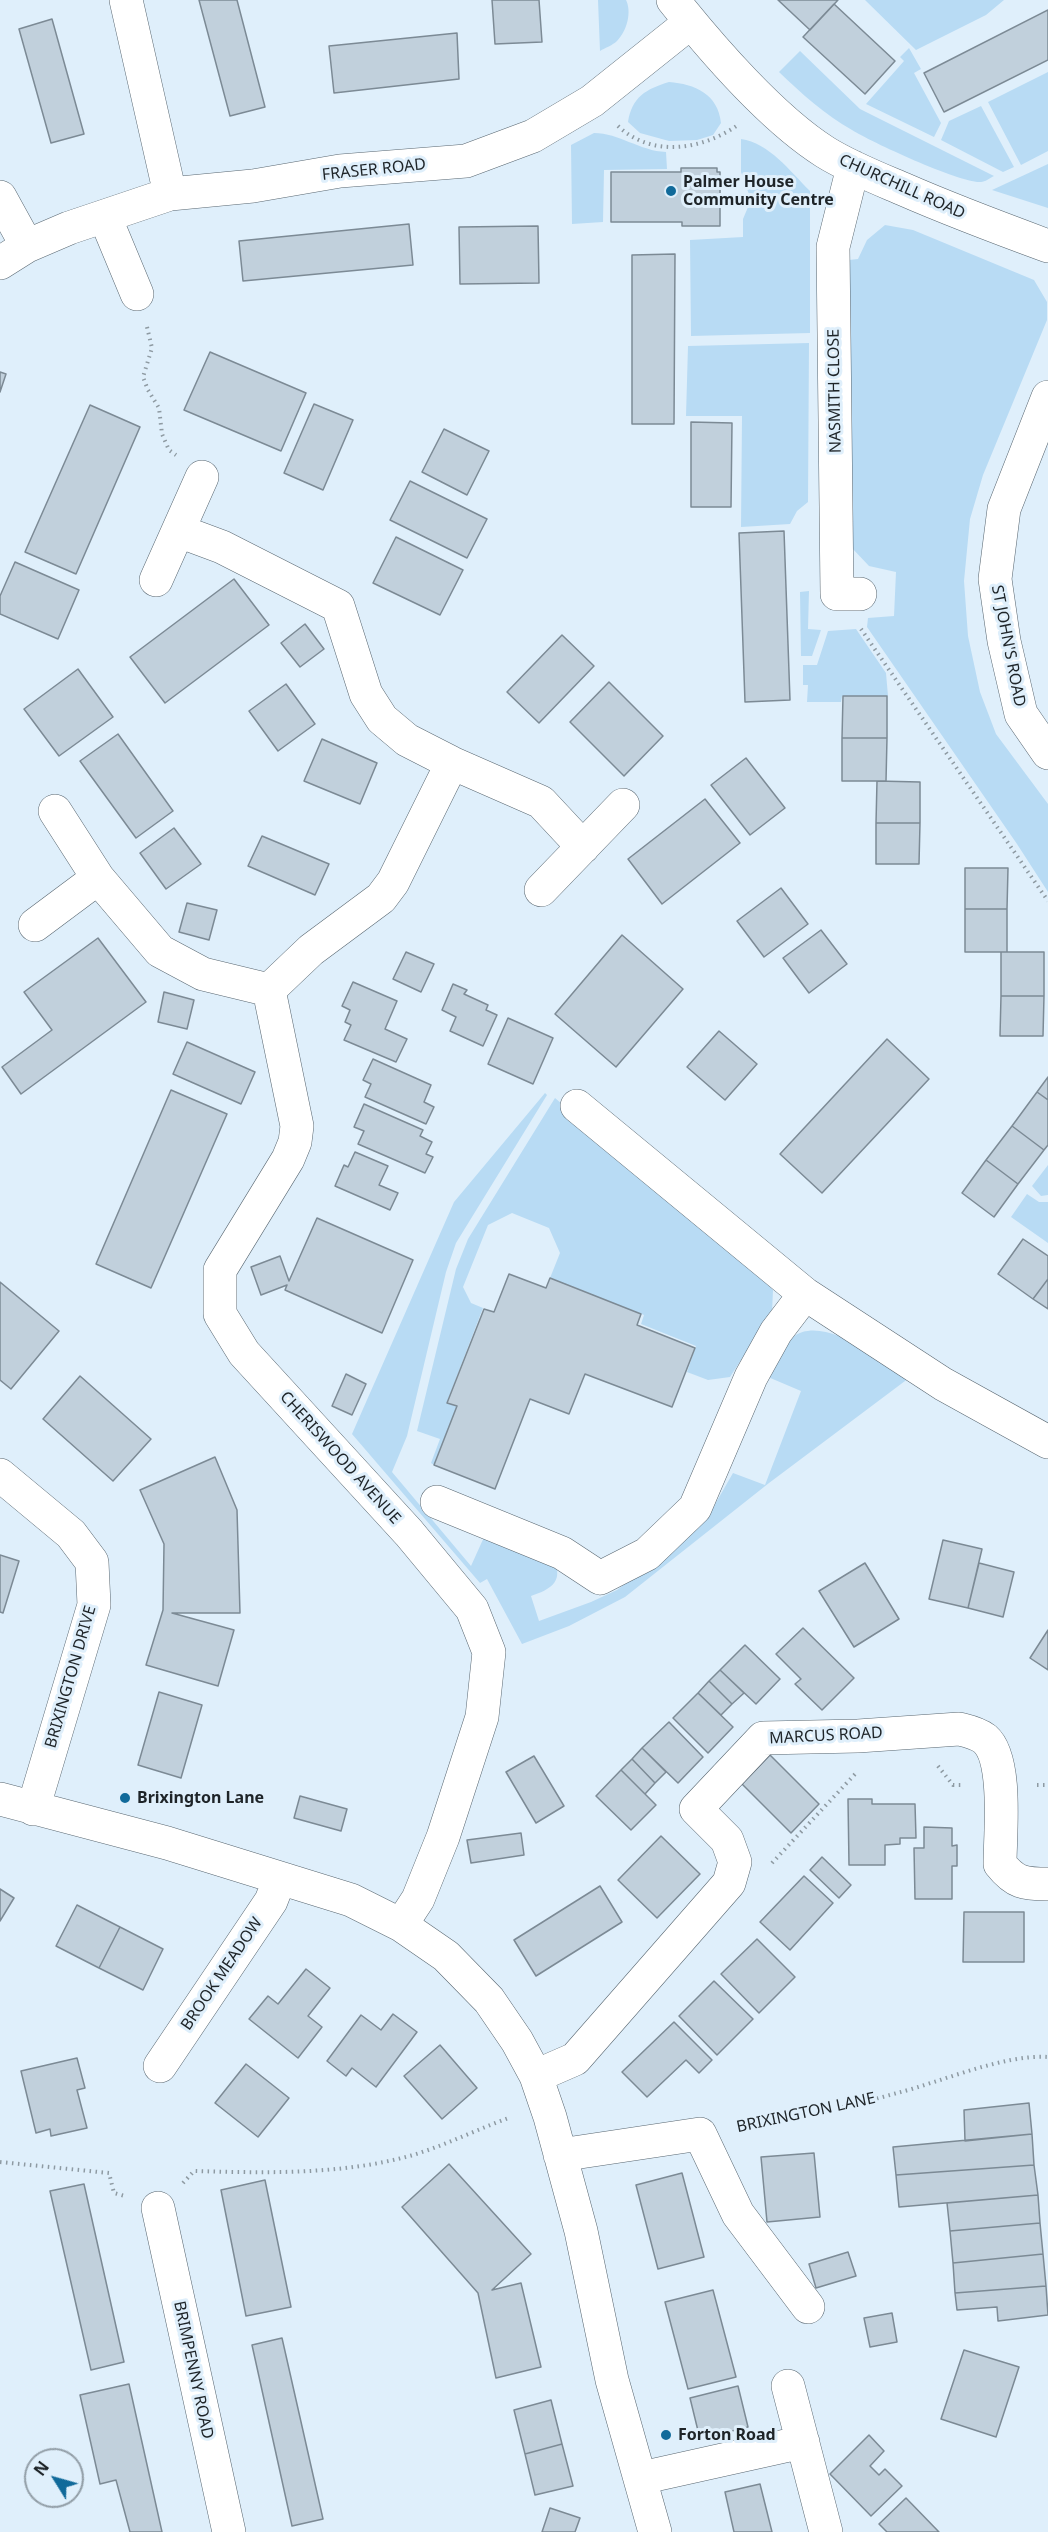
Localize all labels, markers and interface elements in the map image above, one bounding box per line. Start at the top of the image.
street label: CHURCHILL ROAD [836,151,968,223]
street label: FRASER ROAD [321,155,427,185]
place label: Palmer House Community Centre [683,172,834,210]
marker: Palmer House Community Centre [664,184,678,198]
street label: NASMITH CLOSE [824,329,846,453]
street label: ST JOHN'S ROAD [987,584,1029,708]
street label: CHERISWOOD AVENUE [276,1388,404,1528]
street label: BRIXINGTON DRIVE [41,1604,101,1750]
street label: MARCUS ROAD [769,1723,883,1749]
place label: Brixington Lane [137,1788,264,1808]
marker: Brixington Lane [118,1791,132,1805]
street label: BROOK MEADOW [177,1914,267,2034]
street label: BRIXINGTON LANE [735,2089,877,2137]
street label: BRIMPENNY ROAD [169,2299,217,2441]
place label: Forton Road [678,2425,776,2445]
marker: Forton Road [659,2428,673,2442]
north arrow [24,2448,84,2508]
text: N [29,2457,54,2480]

